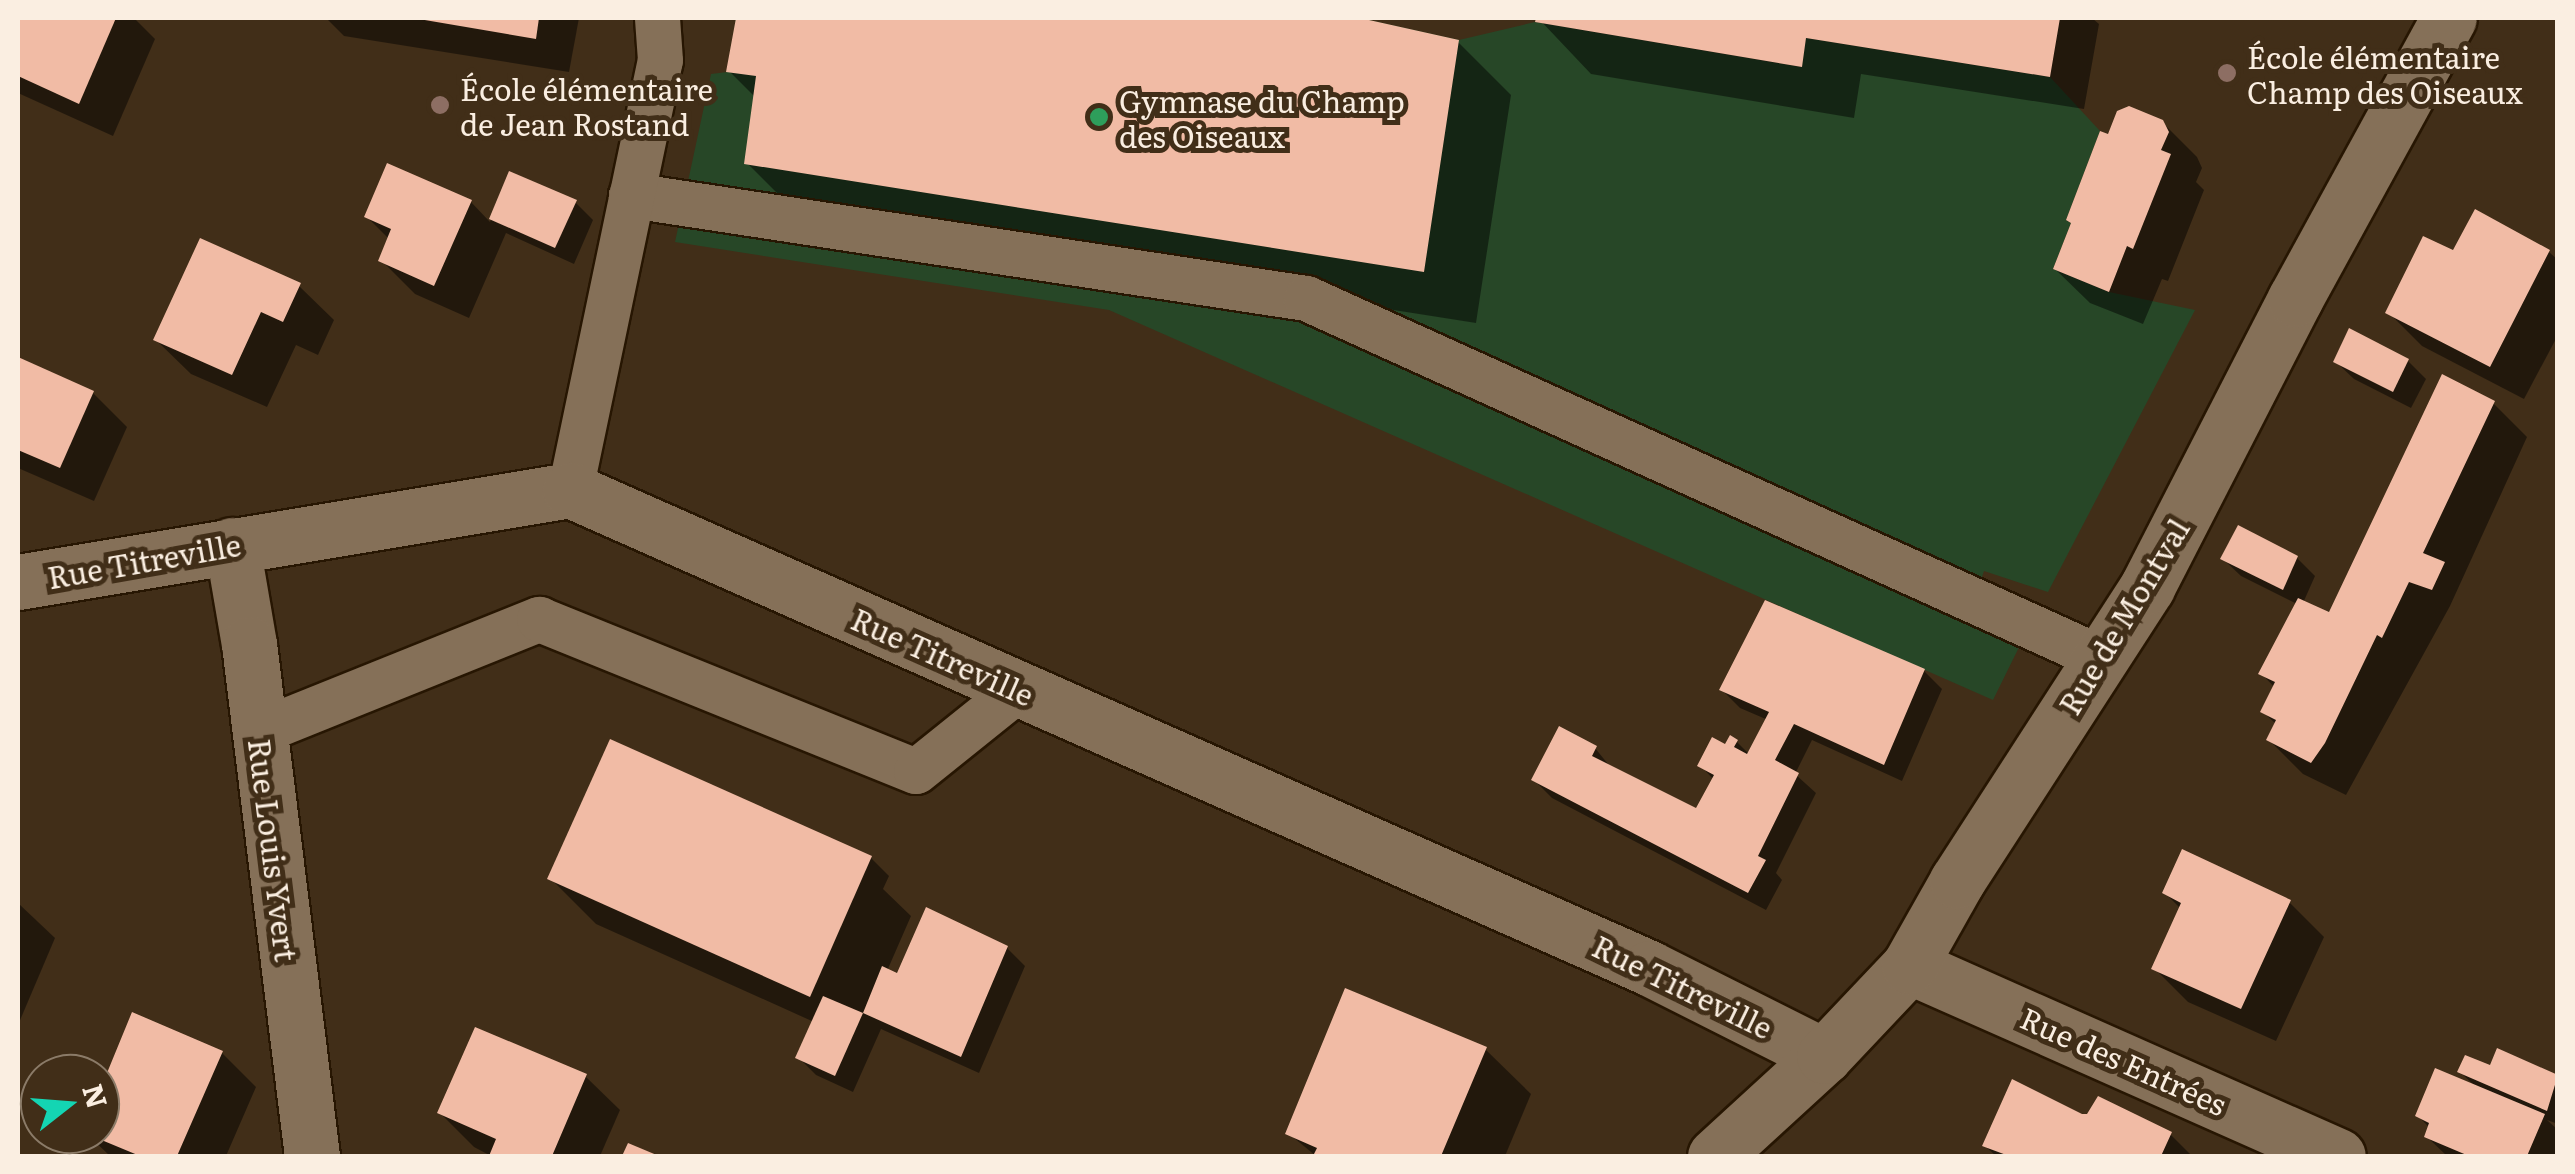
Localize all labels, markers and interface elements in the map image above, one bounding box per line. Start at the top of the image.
place label: École élémentaire Champ des Oiseaux [2247,38,2523,108]
marker: École élémentaire Champ des Oiseaux [2216,62,2238,84]
place label: École élémentaire de Jean Rostand [460,70,713,140]
place label: Gymnase du Champ des Oiseaux [1119,82,1405,152]
marker: École élémentaire de Jean Rostand [429,94,451,116]
marker: Gymnase du Champ des Oiseaux [1088,106,1110,128]
street label: Rue de Montval [2050,512,2196,720]
street label: Rue Titreville [45,525,243,595]
street label: Rue Titreville [846,600,1040,712]
street label: Rue Louis Yvert [242,737,306,963]
street label: Rue Titreville [1587,927,1779,1045]
street label: Rue des Entrées [2016,999,2232,1121]
north arrow [20,1054,120,1154]
text: N [73,1078,120,1113]

